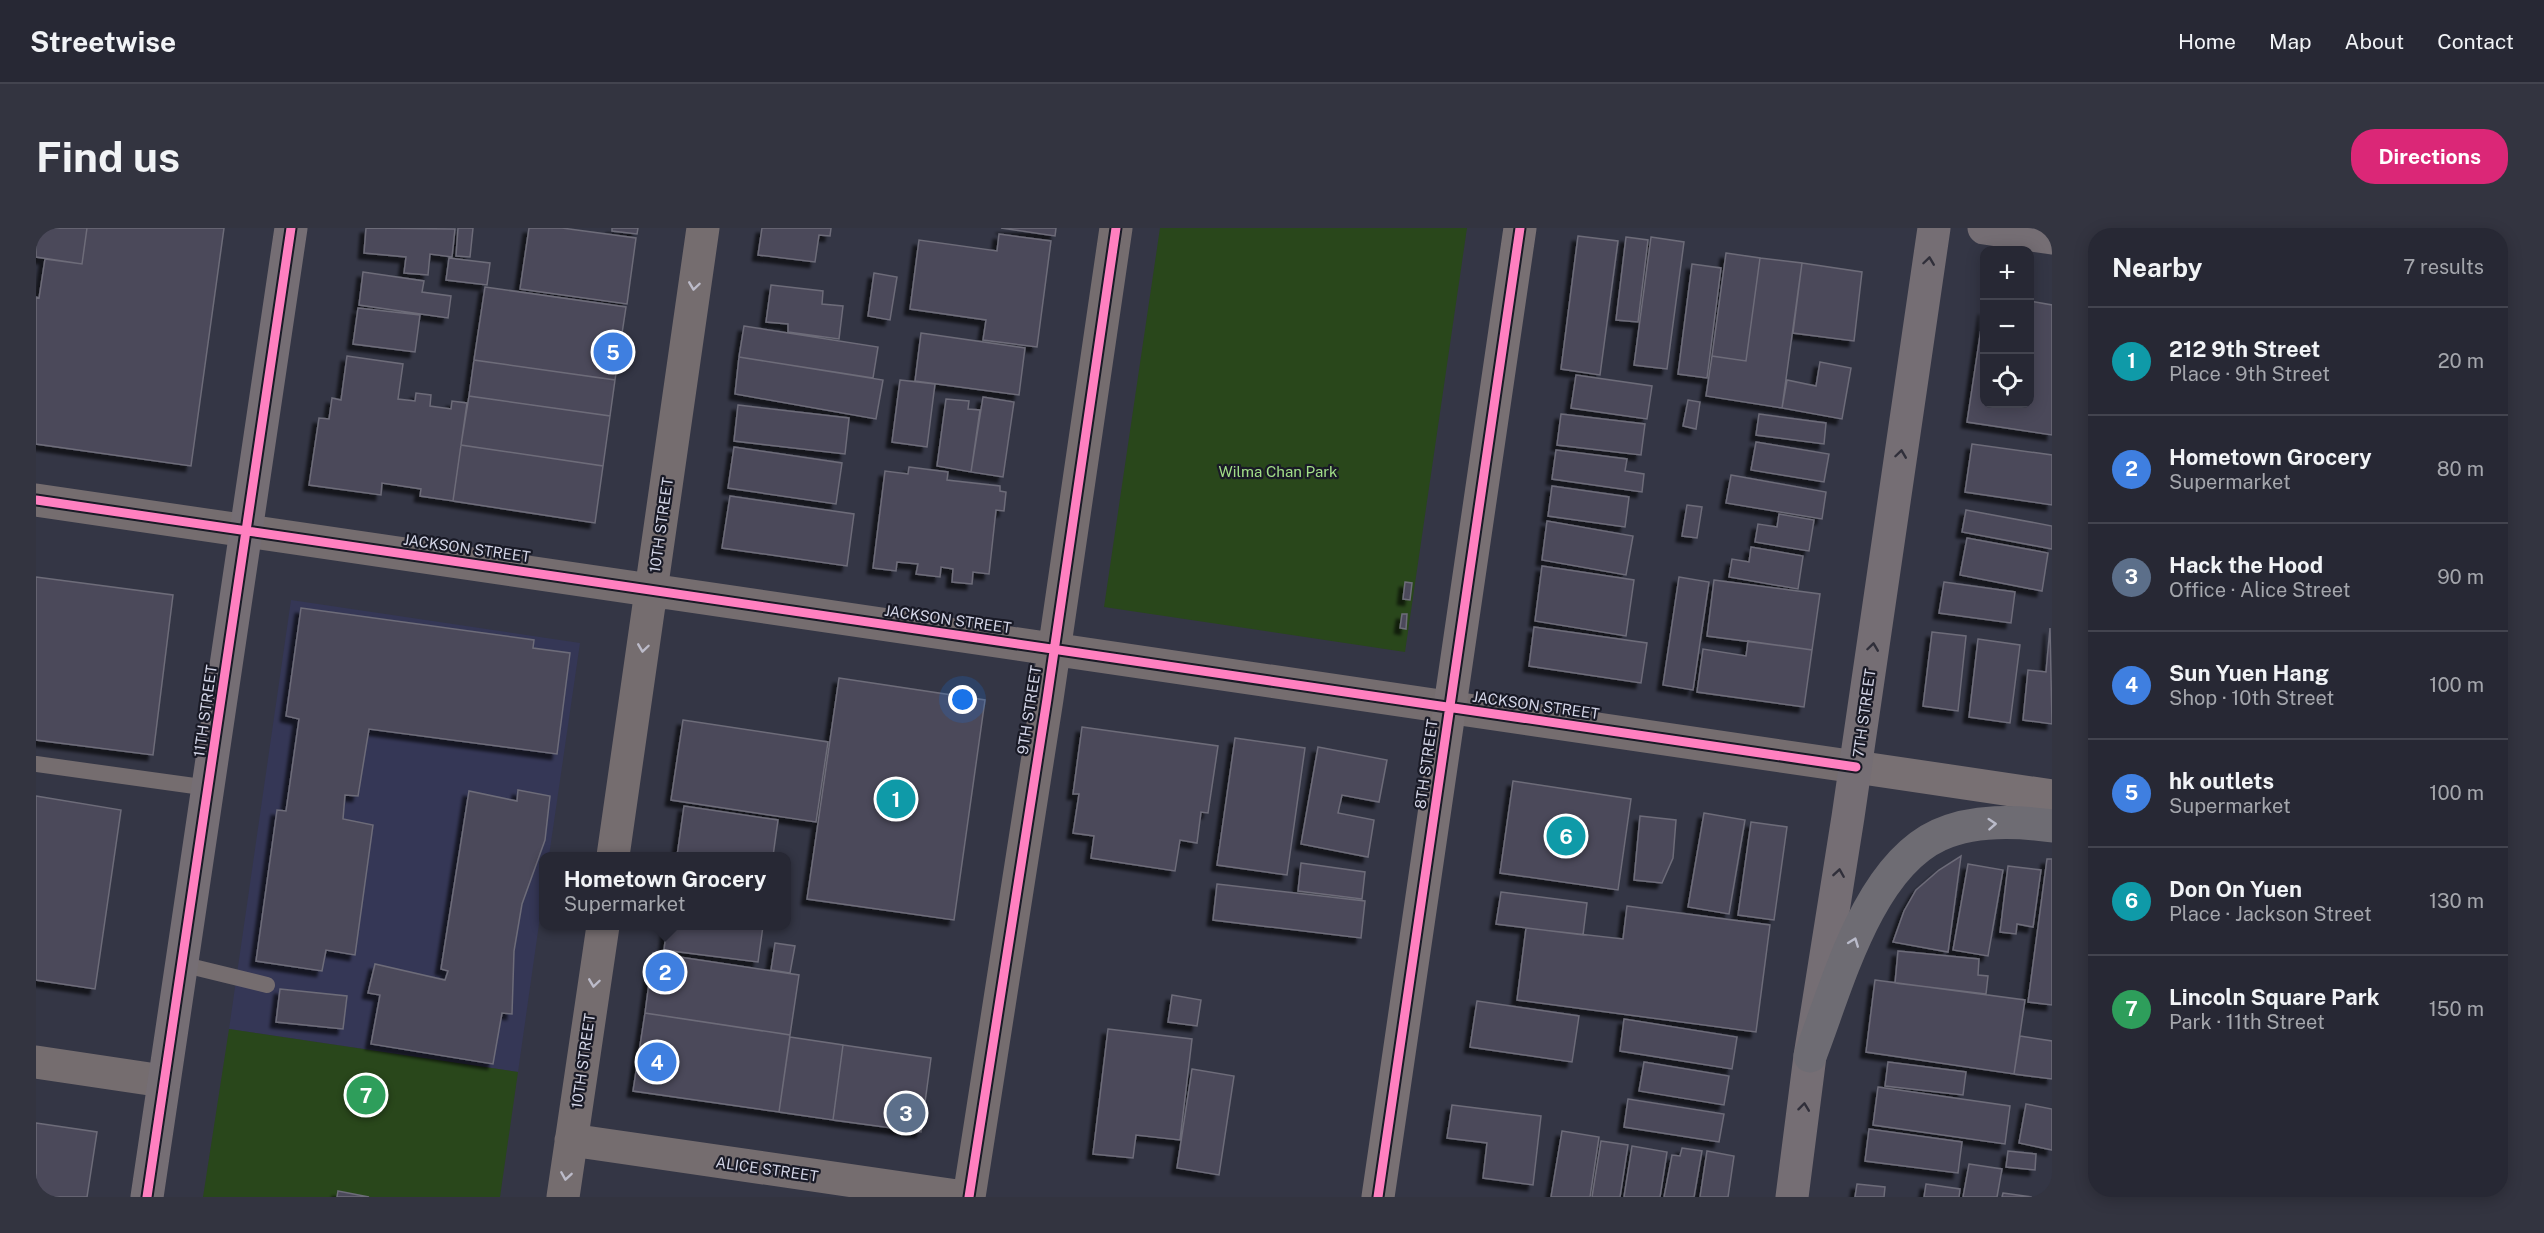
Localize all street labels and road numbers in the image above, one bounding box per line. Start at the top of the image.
street label: 10TH STREET [646,476,676,574]
street label: JACKSON STREET [402,531,532,565]
street label: JACKSON STREET [883,602,1013,636]
street label: 11TH STREET [190,664,220,758]
street label: 9TH STREET [1014,664,1044,756]
street label: 7TH STREET [1849,667,1879,759]
street label: JACKSON STREET [1471,688,1601,722]
street label: 8TH STREET [1411,718,1441,810]
street label: 10TH STREET [568,1012,598,1110]
street label: ALICE STREET [715,1153,820,1185]

